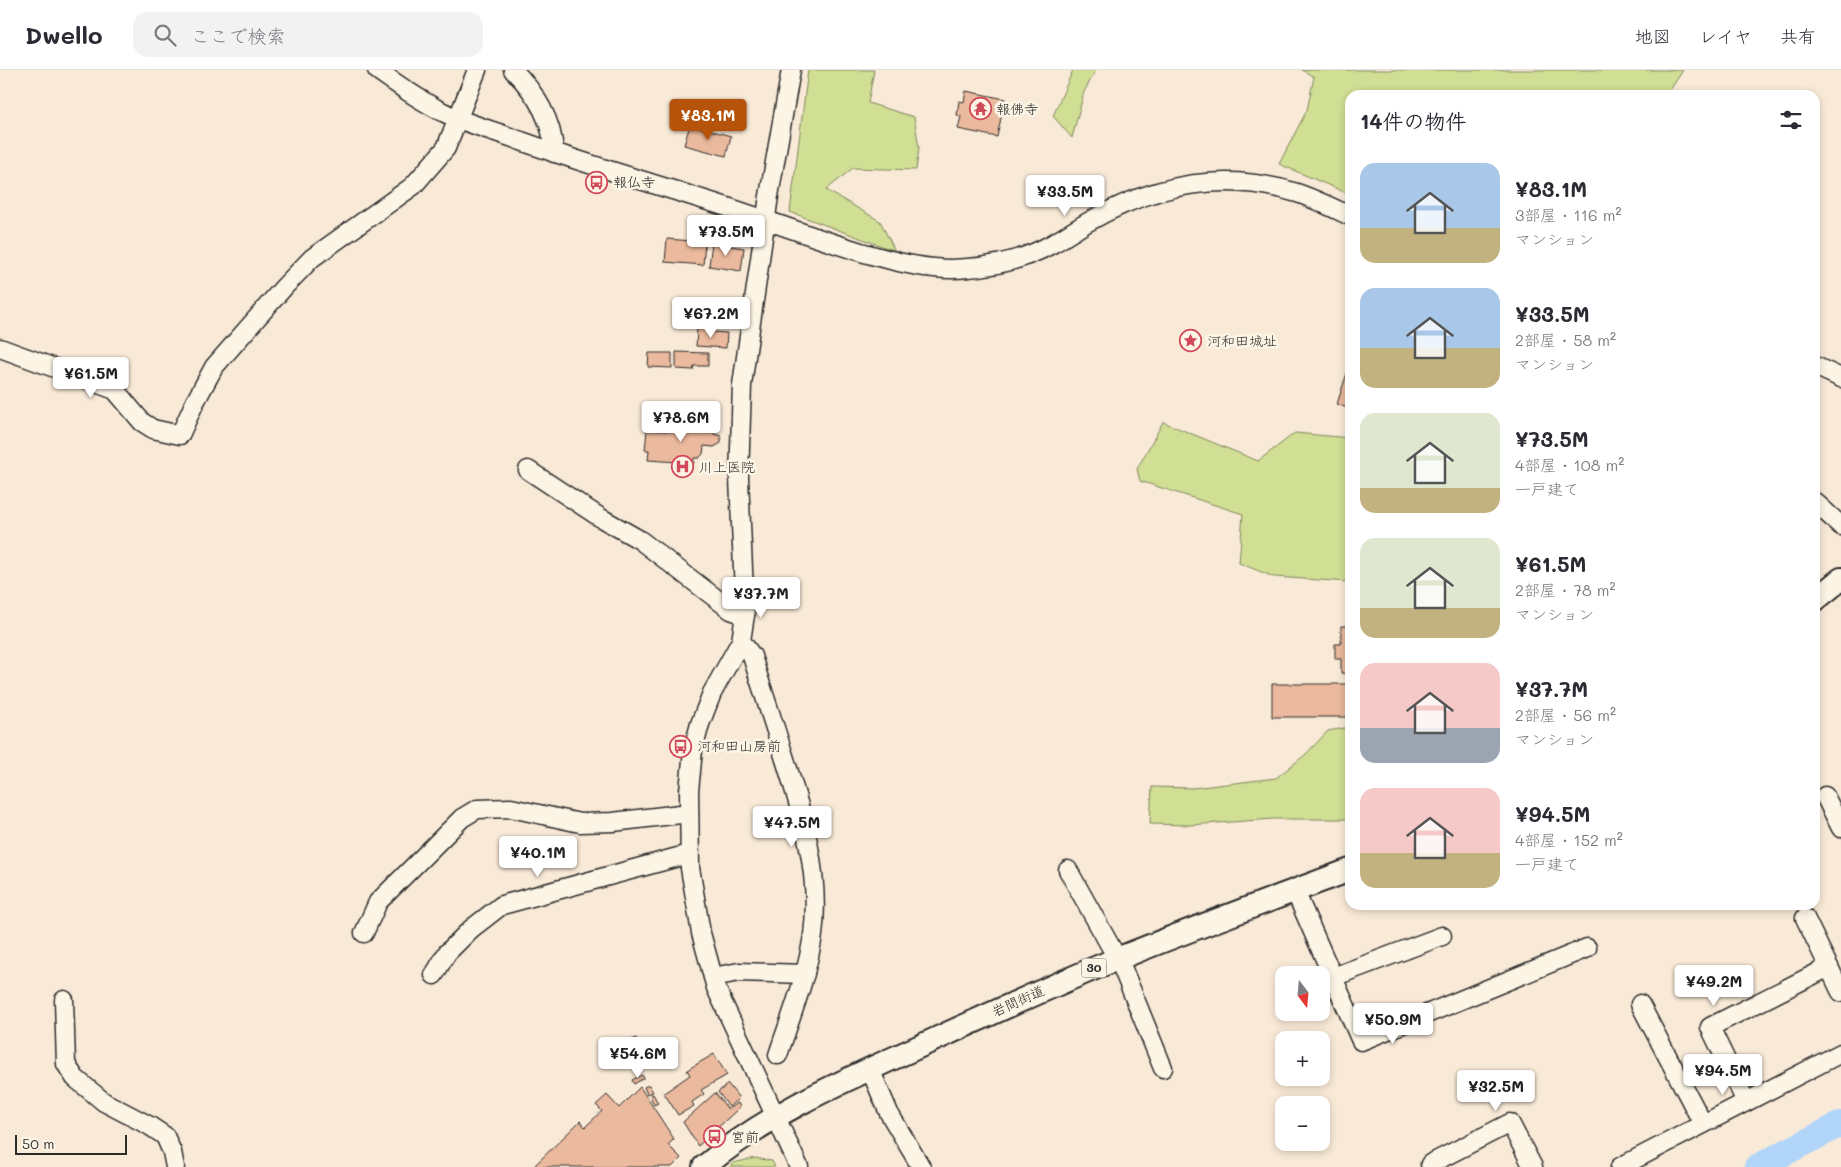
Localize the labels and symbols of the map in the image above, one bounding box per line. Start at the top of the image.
temple icon: 報佛寺 [968,97,992,121]
pin: ¥83.1M [667,98,749,141]
place label: 報佛寺 [996,99,1038,118]
bus stop icon: 報仏寺 [585,170,609,194]
place label: 報仏寺 [613,172,655,191]
pin: ¥33.5M [1024,174,1106,217]
pin: ¥73.5M [685,214,767,257]
pin: ¥67.2M [670,296,752,339]
place icon: 河和田城址 [1179,329,1203,353]
place label: 河和田城址 [1207,331,1277,350]
pin: ¥61.5M [50,356,132,399]
pin: ¥78.6M [640,400,722,443]
hospital icon: 川上医院 [671,455,695,479]
place label: 川上医院 [699,457,755,476]
pin: ¥37.7M [720,576,802,619]
bus stop icon: 河和田山房前 [669,734,693,758]
place label: 河和田山房前 [697,736,781,755]
pin: ¥47.5M [751,806,833,848]
pin: ¥40.1M [497,836,579,878]
road number: 30 [1082,958,1106,978]
pin: ¥49.2M [1673,964,1755,1007]
north arrow [1275,966,1330,1021]
street label: 岩間街道 [988,980,1047,1021]
pin: ¥50.9M [1352,1002,1434,1045]
pin: ¥54.6M [597,1036,679,1079]
pin: ¥94.5M [1682,1054,1764,1096]
pin: ¥32.5M [1455,1070,1537,1112]
bus stop icon: 宮前 [703,1125,727,1149]
place label: 宮前 [731,1127,759,1146]
scale bar [15,1132,128,1155]

